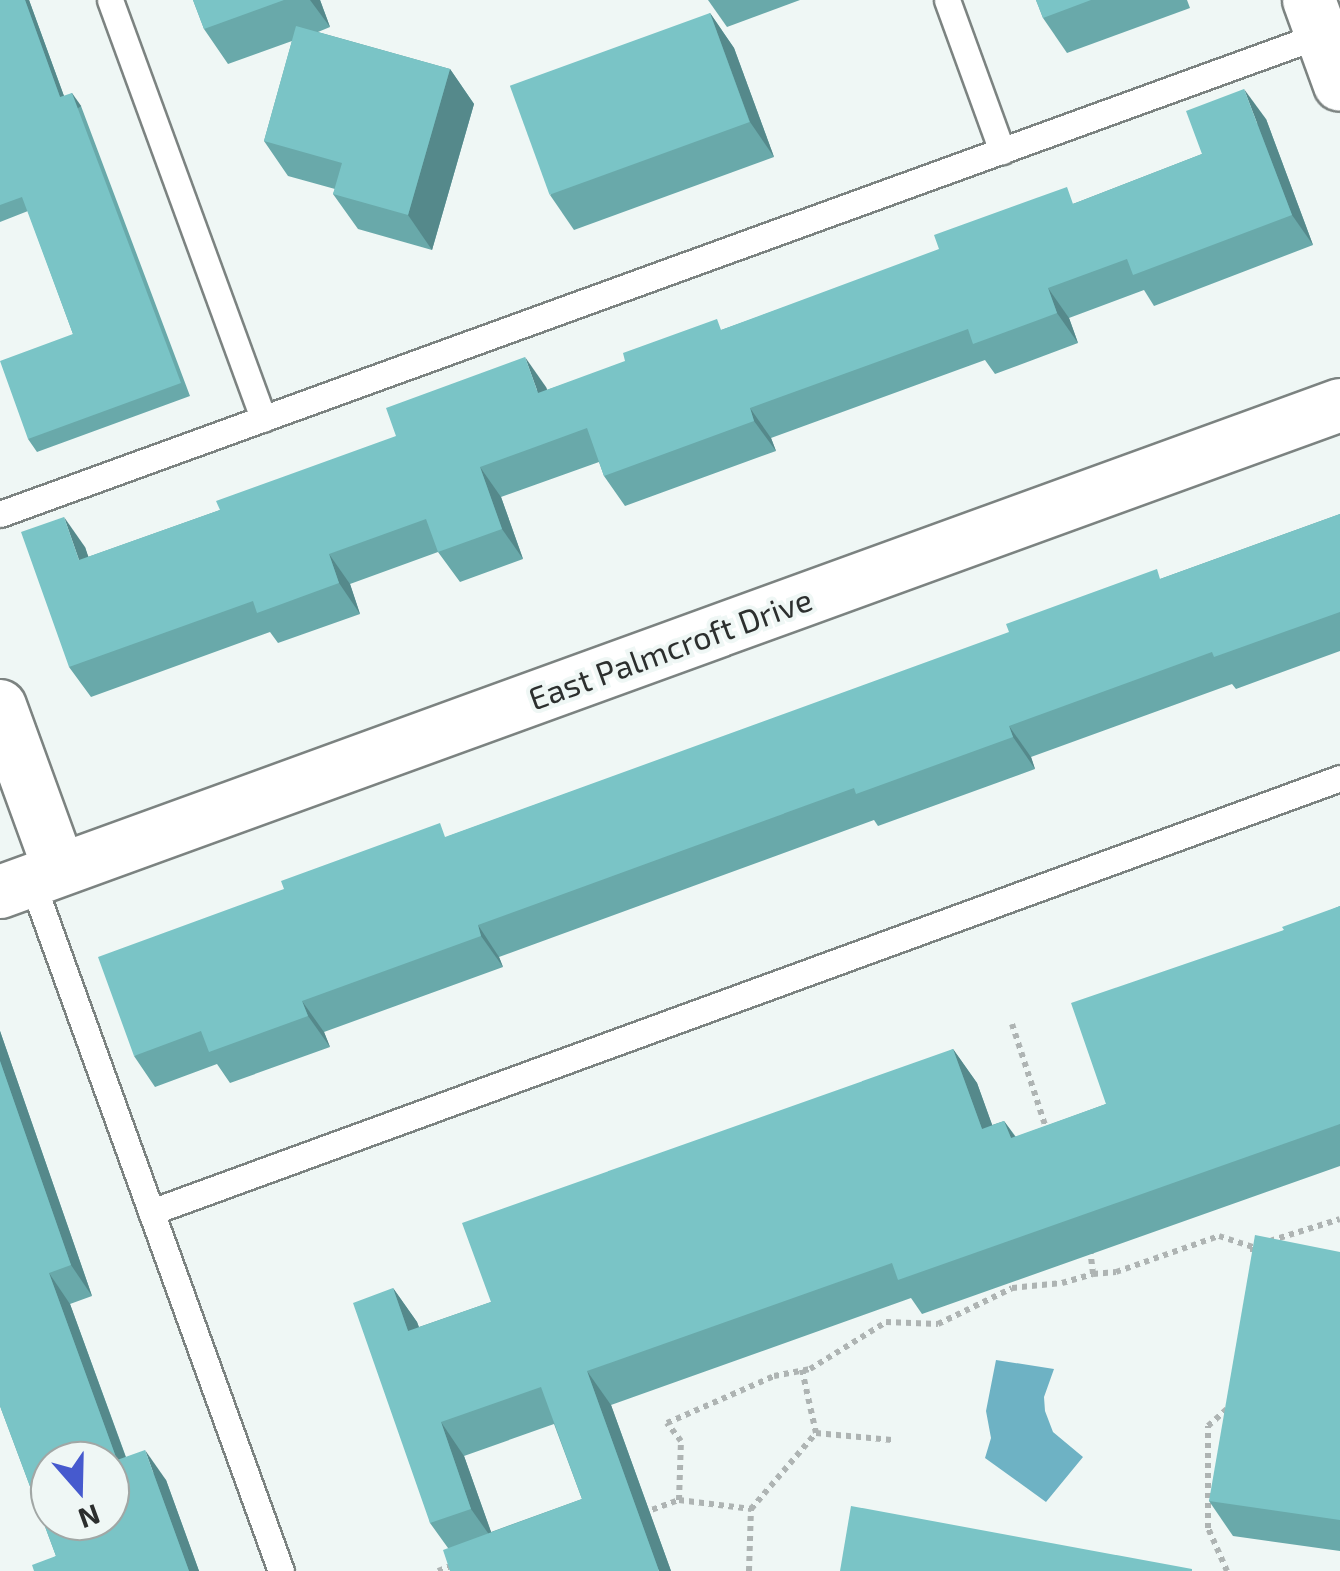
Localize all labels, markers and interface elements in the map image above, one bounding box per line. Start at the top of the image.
street label: East Palmcroft Drive [523,579,817,717]
north arrow [30,1441,130,1541]
text: N [74,1498,105,1537]

